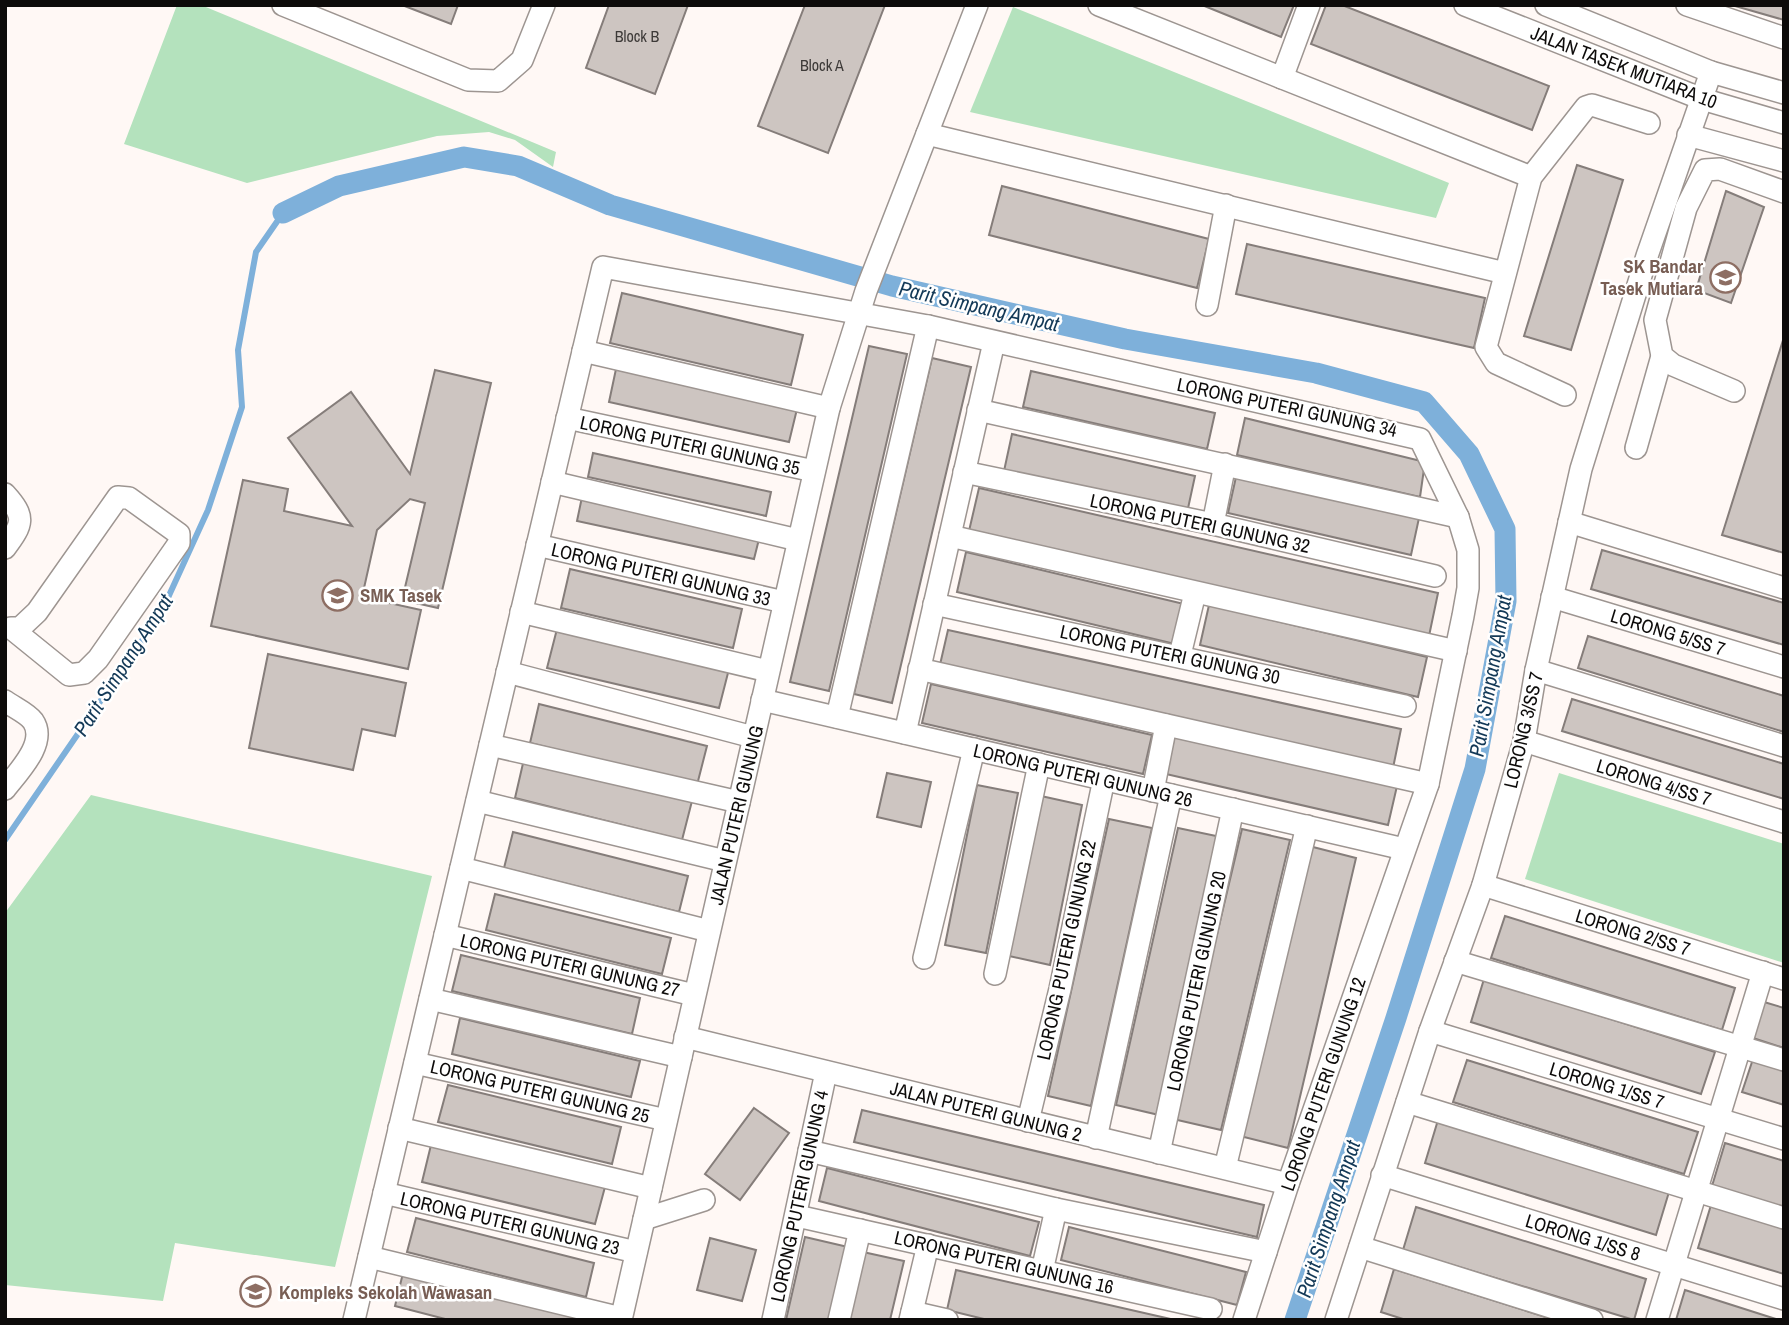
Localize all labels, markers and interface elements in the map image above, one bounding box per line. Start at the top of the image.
street label: JALAN TASEK MUTIARA 10 [1527,19,1721,115]
house number: Block B [615,25,659,47]
house number: Block A [800,54,844,76]
place label: SK Bandar Tasek Mutiara [1600,253,1703,301]
school or university icon: SK Bandar Tasek Mutiara [1709,260,1743,294]
water label: Parit Simpang Ampat [896,273,1063,339]
street label: LORONG PUTERI GUNUNG 34 [1175,371,1400,443]
street label: LORONG PUTERI GUNUNG 35 [578,409,803,481]
street label: LORONG PUTERI GUNUNG 32 [1088,487,1312,559]
street label: LORONG PUTERI GUNUNG 33 [549,536,773,612]
school or university icon: SMK Tasek [320,578,354,612]
place label: SMK Tasek [360,582,442,608]
water label: Parit Simpang Ampat [66,588,180,741]
water label: Parit Simpang Ampat [1462,592,1519,759]
street label: LORONG 5/SS 7 [1607,602,1729,662]
street label: LORONG PUTERI GUNUNG 30 [1058,618,1282,690]
street label: LORONG 3/SS 7 [1497,669,1549,791]
street label: JALAN PUTERI GUNUNG [703,723,769,907]
street label: LORONG PUTERI GUNUNG 26 [971,737,1195,813]
street label: LORONG 4/SS 7 [1593,752,1715,812]
street label: LORONG PUTERI GUNUNG 22 [1030,838,1102,1062]
street label: LORONG PUTERI GUNUNG 20 [1160,869,1232,1093]
street label: LORONG 2/SS 7 [1572,902,1694,962]
street label: LORONG PUTERI GUNUNG 27 [458,927,682,1003]
street label: LORONG PUTERI GUNUNG 12 [1274,974,1372,1194]
street label: LORONG PUTERI GUNUNG 25 [428,1053,652,1129]
street label: LORONG 1/SS 7 [1546,1055,1668,1115]
street label: JALAN PUTERI GUNUNG 2 [888,1075,1084,1147]
street label: LORONG PUTERI GUNUNG 4 [764,1088,834,1304]
water label: Parit Simpang Ampat [1289,1136,1367,1301]
street label: LORONG PUTERI GUNUNG 23 [398,1185,622,1261]
street label: LORONG 1/SS 8 [1522,1207,1644,1267]
street label: LORONG PUTERI GUNUNG 16 [892,1224,1116,1300]
school or university icon: Kompleks Sekolah Wawasan [239,1275,273,1309]
place label: Kompleks Sekolah Wawasan [279,1279,492,1305]

